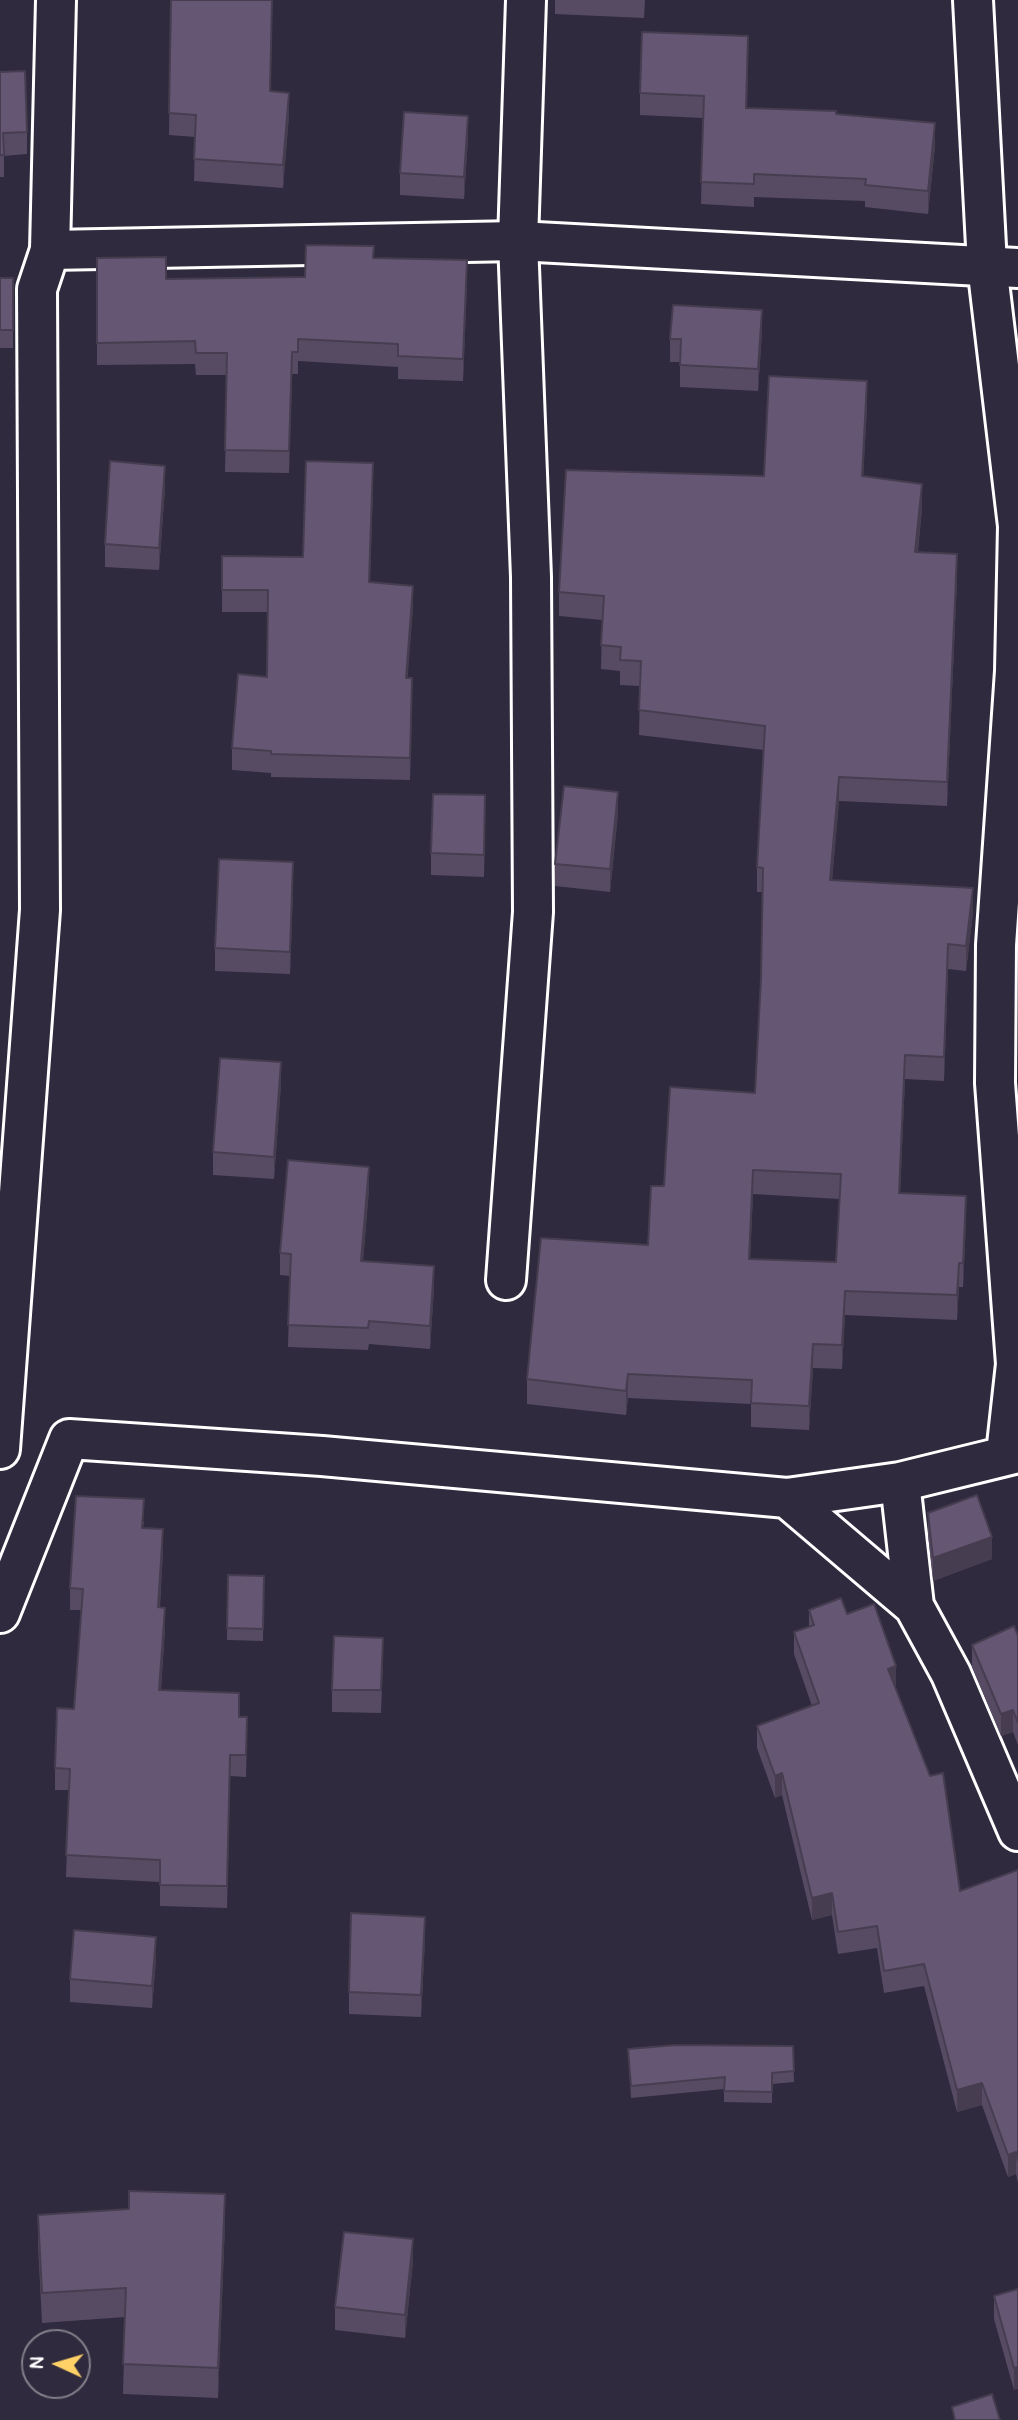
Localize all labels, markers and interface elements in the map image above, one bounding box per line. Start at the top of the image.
north arrow [21,2329,91,2399]
text: N [25,2355,49,2370]

